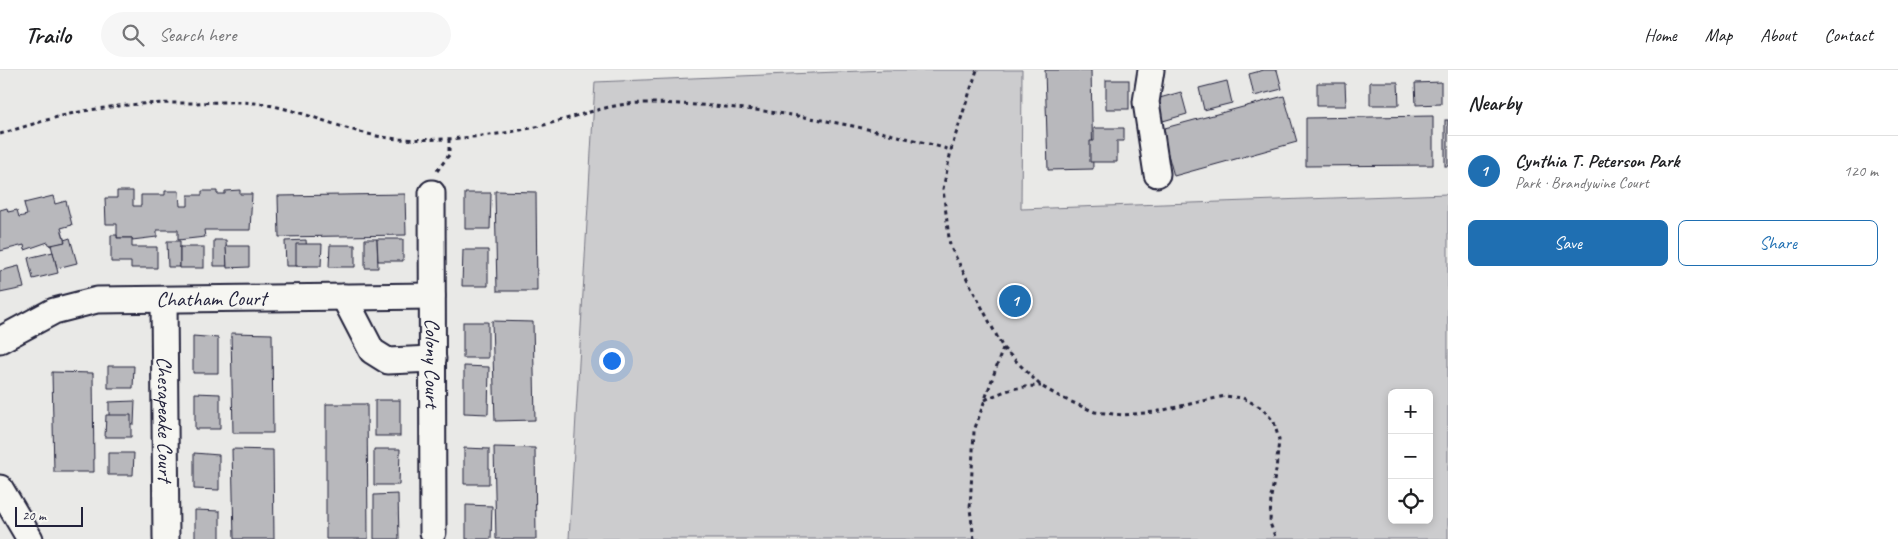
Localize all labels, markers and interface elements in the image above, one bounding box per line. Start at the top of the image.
search box [101,12,451,57]
text: Trailo [25,20,71,50]
icon: search [119,21,147,49]
text: Search here [159,23,236,47]
text: Home [1644,24,1677,46]
text: Map [1705,24,1732,46]
text: About [1760,24,1796,46]
text: Contact [1824,24,1873,46]
text: Nearby [1468,90,1521,116]
text: Cynthia T. Peterson Park [1515,149,1679,173]
text: 1 [1480,161,1488,181]
text: 120 m [1844,161,1878,181]
text: Park · Brandywine Court [1515,173,1649,193]
button: Save [1468,220,1668,266]
button: Share [1678,220,1878,266]
pin: 1 [999,282,1031,320]
street label: Chatham Court [156,285,270,312]
street label: Colony Court [419,318,446,410]
your location [599,348,625,374]
street label: Chesapeake Court [151,356,179,485]
map controls [1388,389,1433,524]
button: + [1388,389,1433,434]
button: − [1388,434,1433,479]
button: locate [1388,479,1433,524]
scale bar [15,504,82,527]
text: 20 m [22,507,46,524]

